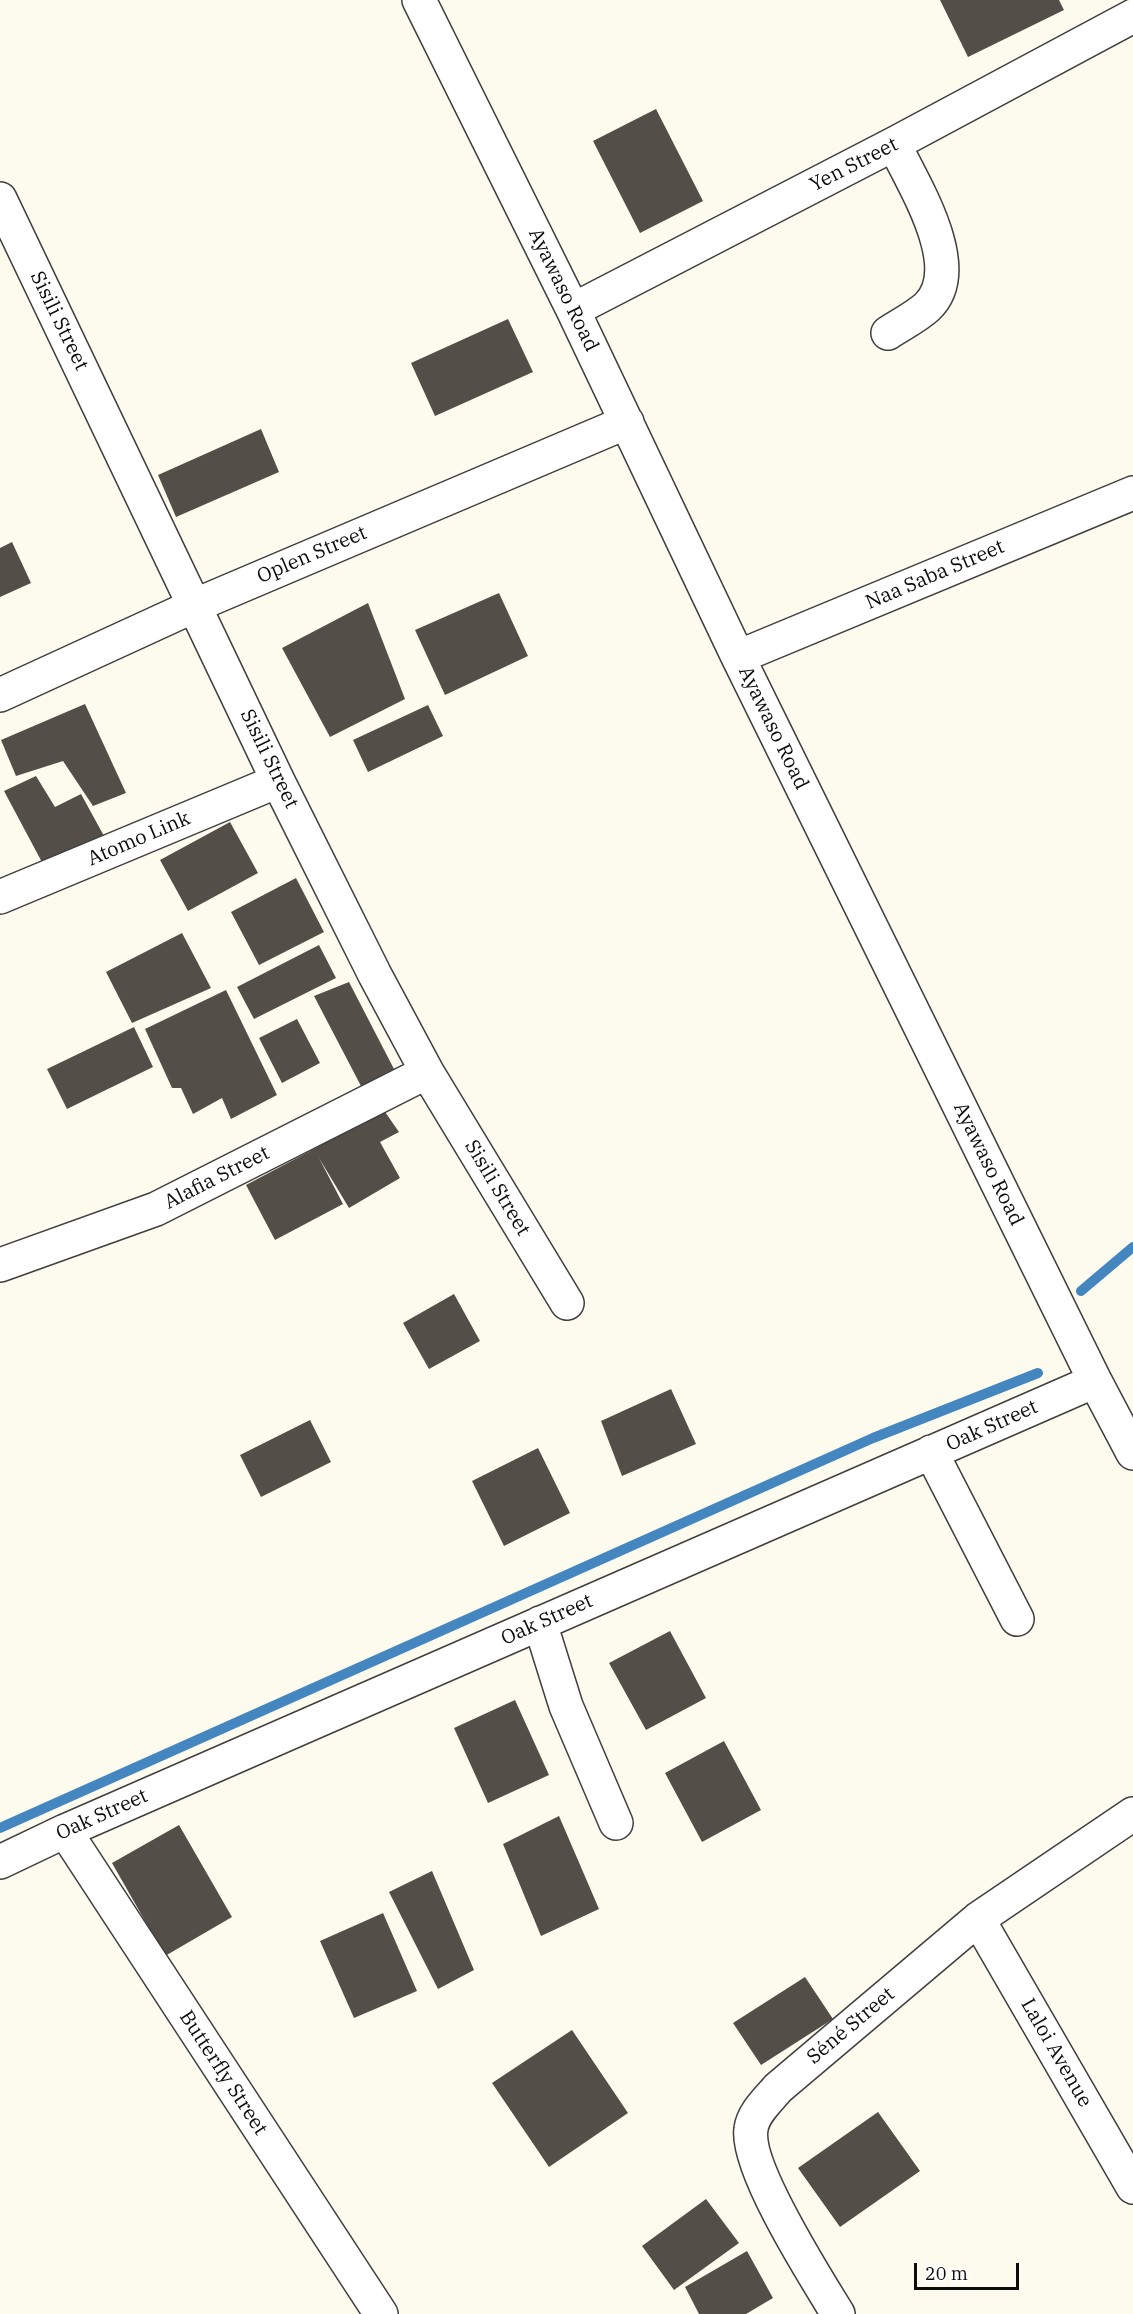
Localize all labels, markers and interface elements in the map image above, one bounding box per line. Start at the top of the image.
street label: Yen Street [806,133,902,197]
street label: Ayawaso Road [523,224,603,356]
street label: Sisili Street [25,268,93,374]
street label: Oplen Street [254,521,370,589]
street label: Naa Saba Street [862,535,1008,615]
street label: Ayawaso Road [733,662,813,794]
street label: Sisili Street [235,706,303,812]
street label: Atomo Link [84,807,194,871]
street label: Ayawaso Road [948,1098,1028,1230]
street label: Sisili Street [459,1136,535,1240]
street label: Alafia Street [160,1141,274,1215]
street label: Oak Street [942,1395,1042,1457]
street label: Oak Street [497,1589,597,1651]
street label: Oak Street [52,1784,152,1846]
street label: Séné Street [802,1982,900,2070]
street label: Laloi Avenue [1015,1994,1097,2112]
street label: Butterfly Street [174,2006,272,2140]
scale bar [917,2251,1022,2289]
text: 20 m [925,2262,968,2285]

